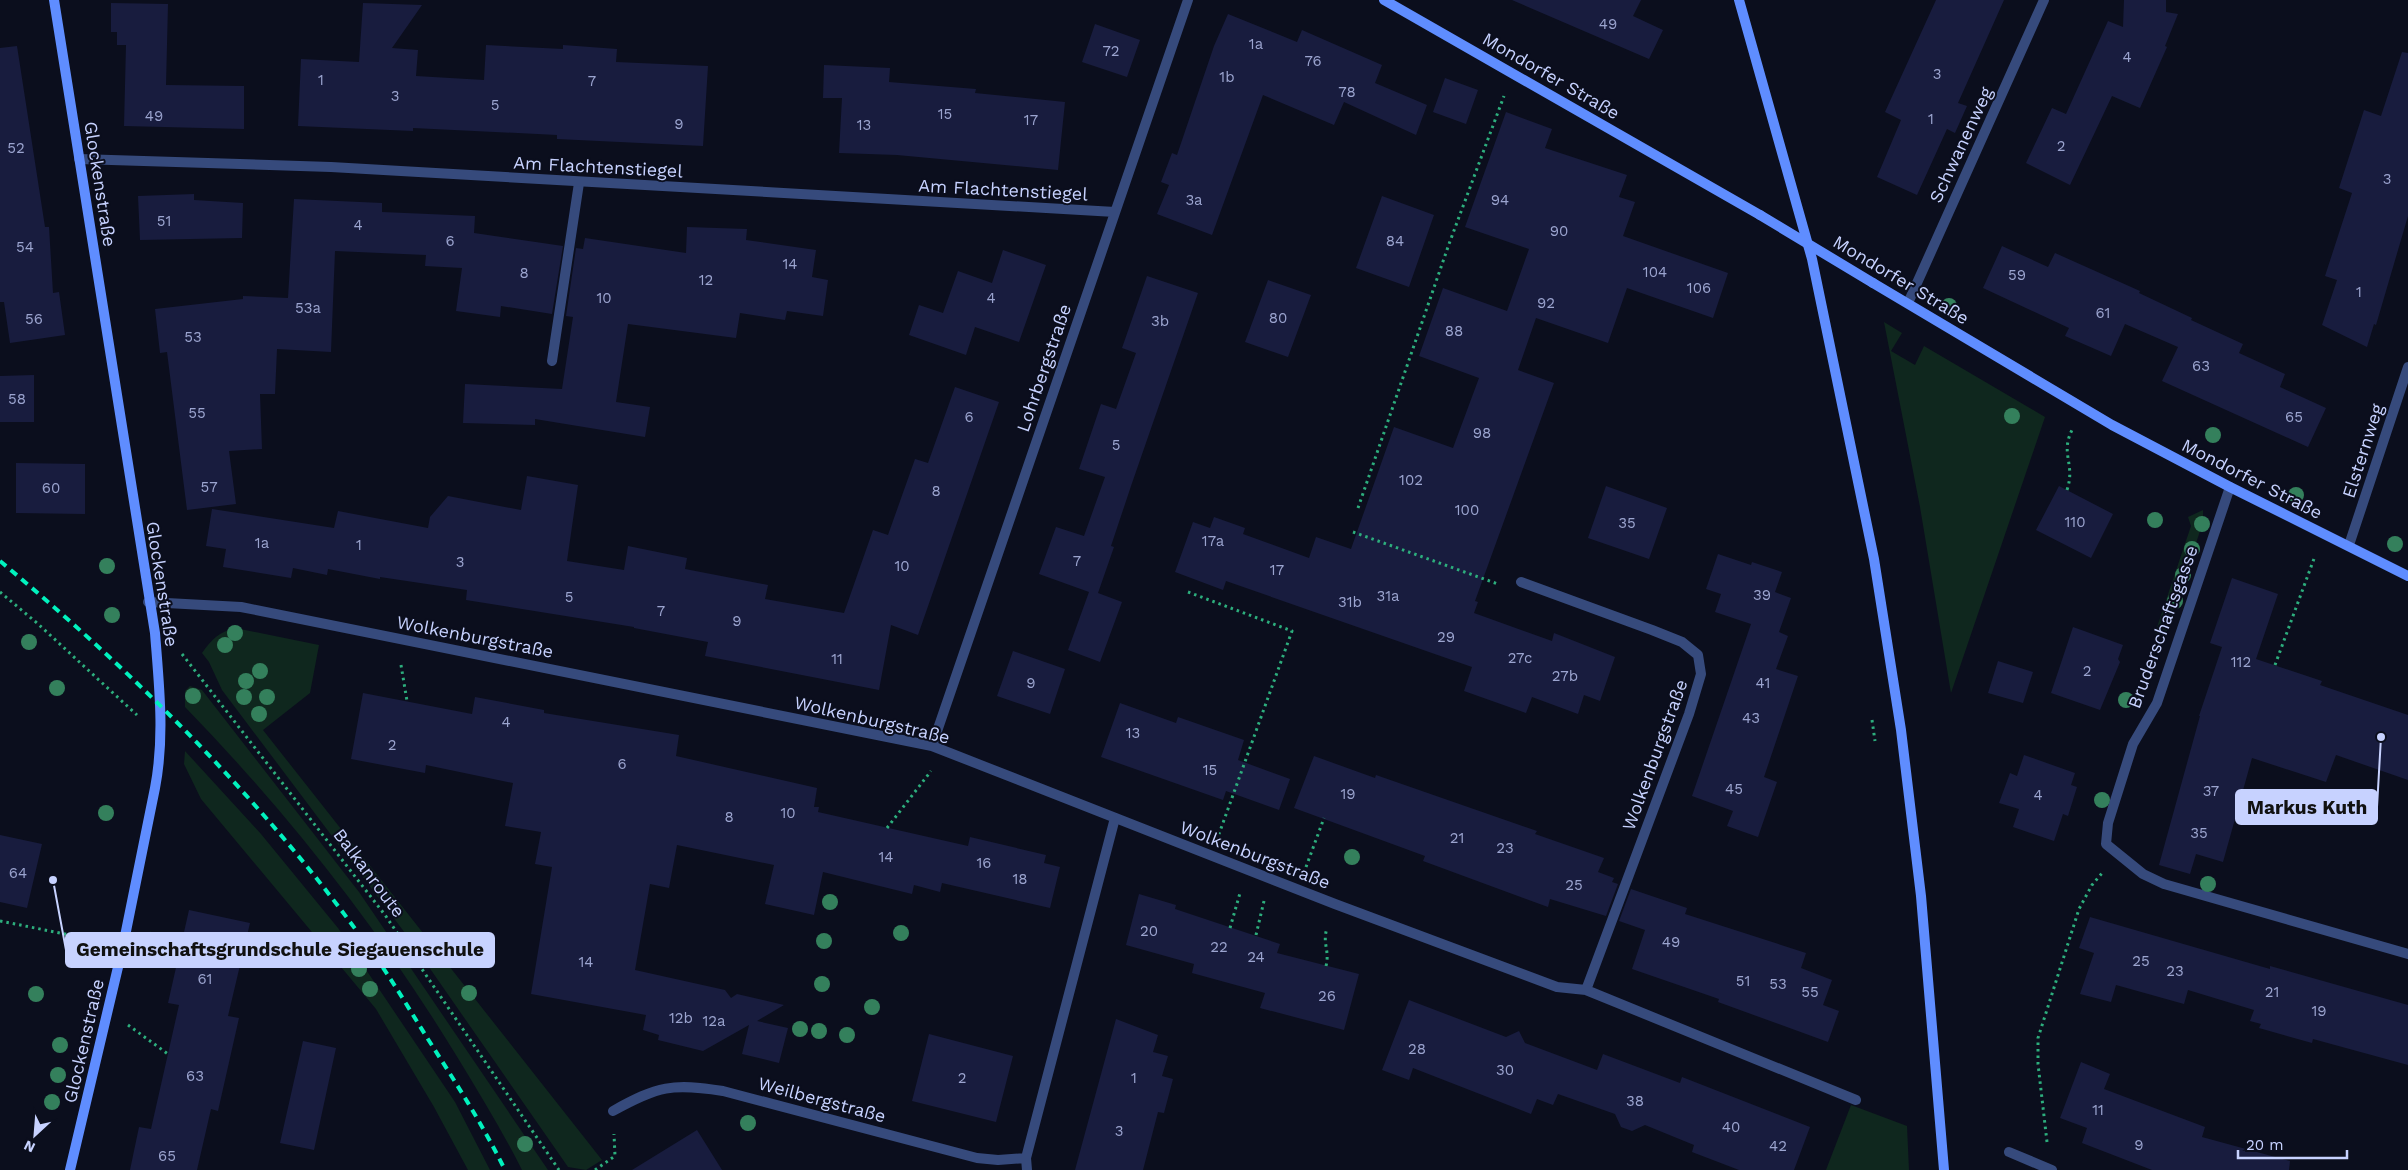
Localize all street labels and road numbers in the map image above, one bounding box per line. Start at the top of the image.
street label: Mondorfer Straße [1479,28,1624,123]
street label: Schwanenweg [1925,83,1997,206]
street label: Glockenstraße [80,120,121,248]
street label: Am Flachtenstiegel [513,152,684,181]
street label: Am Flachtenstiegel [918,175,1089,204]
street label: Mondorfer Straße [1830,231,1973,328]
street label: Lohrbergstraße [1012,301,1075,434]
street label: Elsternweg [2337,401,2388,500]
street label: Mondorfer Straße [2179,434,2326,523]
street label: Glockenstraße [142,520,183,648]
street label: Bruderschaftsgasse [2123,542,2202,711]
street label: Wolkenburgstraße [395,611,555,662]
street label: Wolkenburgstraße [1617,676,1692,833]
street label: Wolkenburgstraße [792,691,952,748]
street label: Wolkenburgstraße [1177,816,1333,893]
street label: Balkanroute [329,824,410,921]
street label: Glockenstraße [59,977,108,1105]
street label: Weilbergstraße [756,1072,888,1127]

